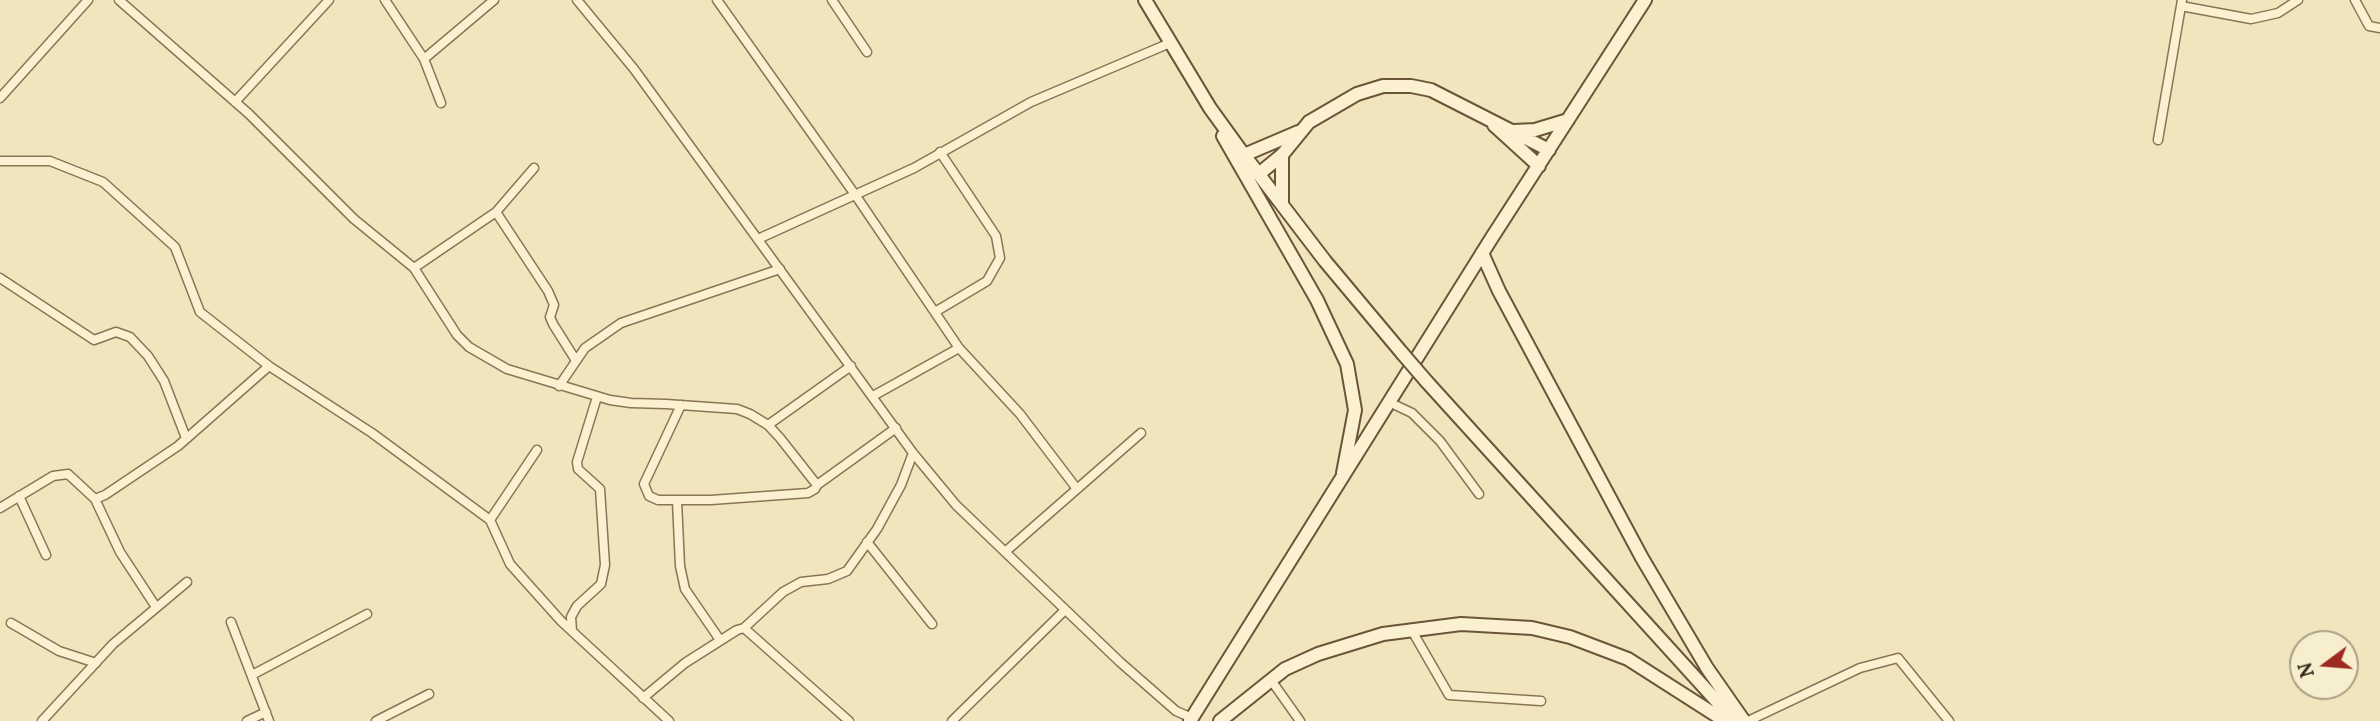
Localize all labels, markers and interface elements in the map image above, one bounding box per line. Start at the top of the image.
north arrow [2289,630,2359,700]
text: N [2292,660,2319,681]

